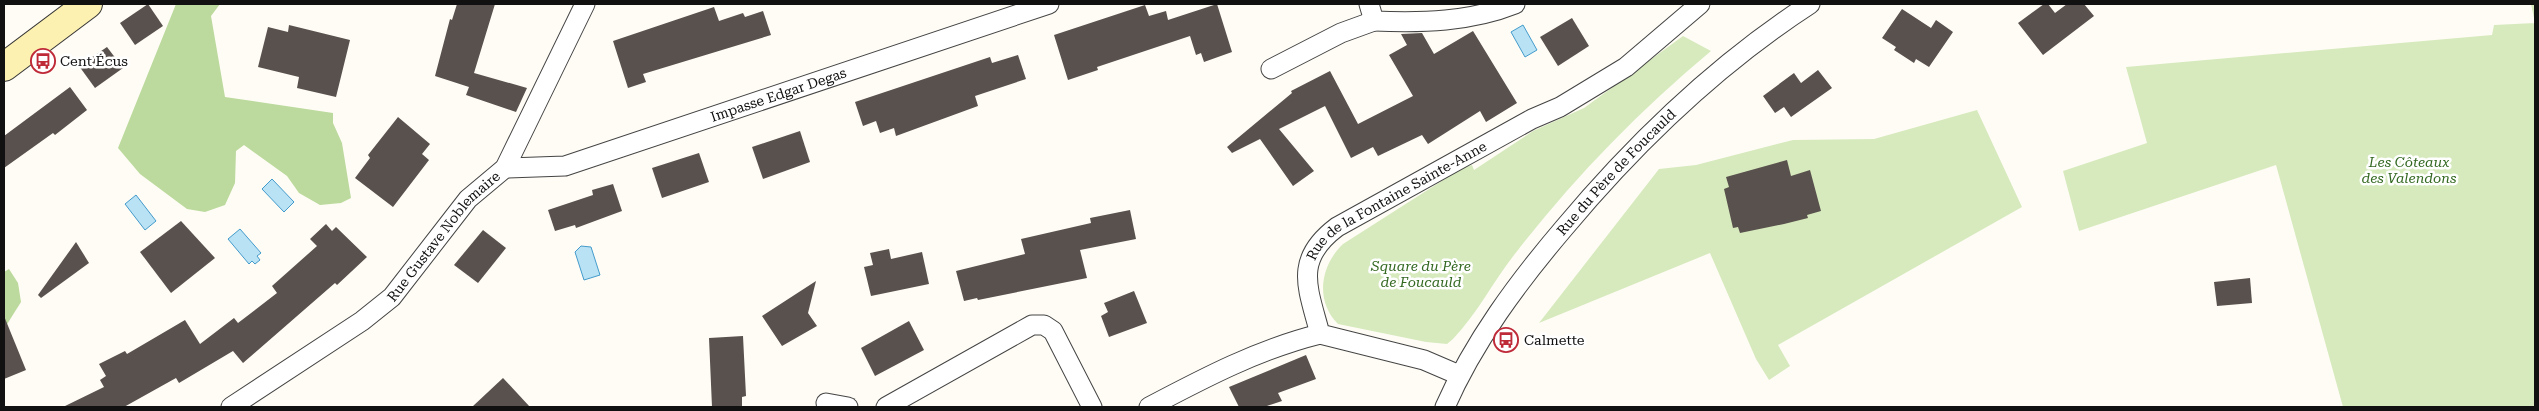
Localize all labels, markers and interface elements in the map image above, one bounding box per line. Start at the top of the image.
bus stop icon: Cent Écus [30,48,56,74]
place label: Cent Écus [60,53,128,69]
street label: Impasse Edgar Degas [708,64,849,125]
street label: Rue du Père de Foucauld [1553,106,1679,239]
street label: Rue de la Fontaine Sainte-Anne [1303,138,1490,262]
park label: Les Côteaux des Valendons [2361,154,2457,186]
street label: Rue Gustave Noblemaire [384,168,503,305]
park label: Square du Père de Foucauld [1370,258,1471,290]
bus stop icon: Calmette [1493,327,1519,353]
place label: Calmette [1524,332,1585,348]

